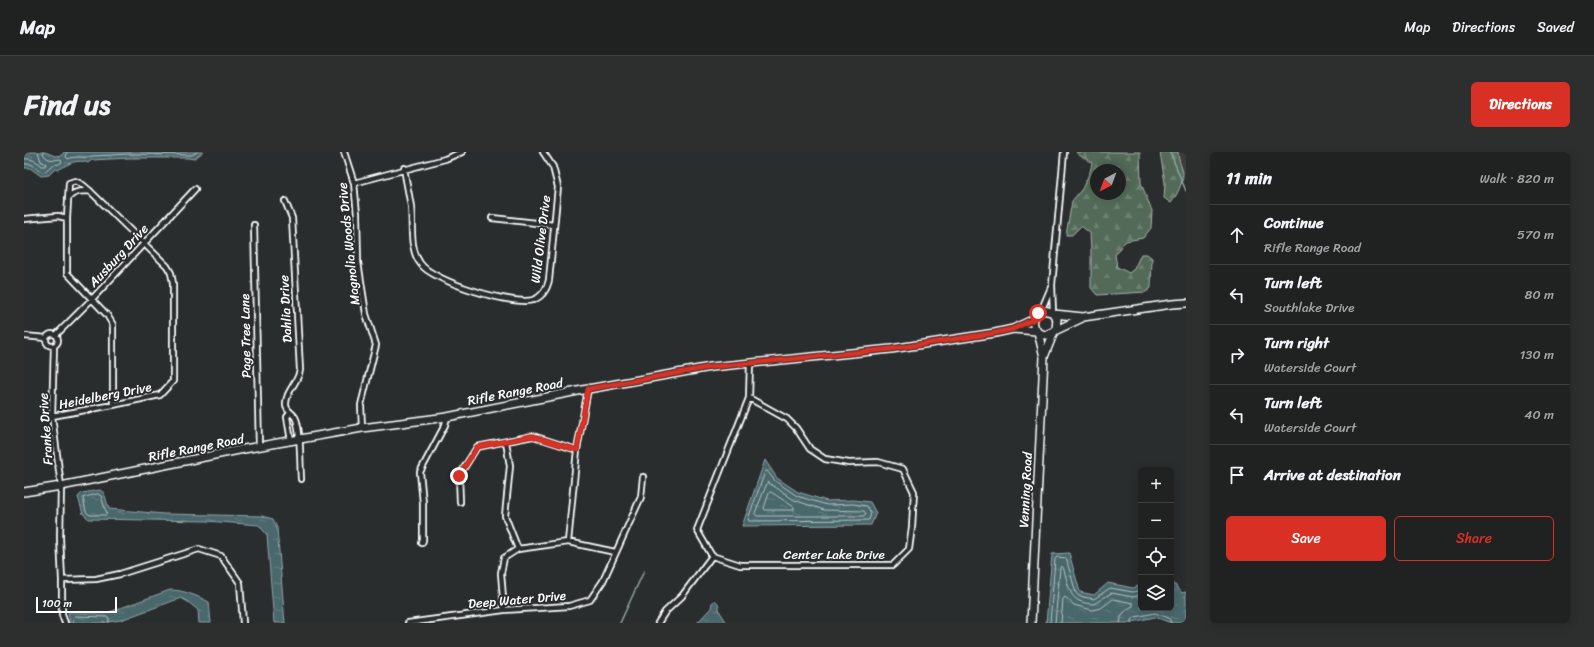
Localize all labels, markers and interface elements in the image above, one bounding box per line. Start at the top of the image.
text: Map [20,11,55,44]
text: Map [1404,15,1430,40]
text: Directions [1452,15,1515,40]
text: Saved [1537,15,1574,40]
text: Find us [24,80,111,129]
button: Directions [1471,82,1570,127]
text: 11 min [1226,163,1272,193]
north arrow [1090,164,1126,200]
text: Walk · 820 m [1480,167,1554,190]
street label: Magnolia Woods Drive [331,181,366,306]
street label: Wild Olive Drive [524,193,557,284]
text: Continue [1264,210,1324,236]
street label: Ausburg Drive [82,218,154,293]
text: 570 m [1517,223,1554,246]
icon: ahead [1226,224,1248,246]
text: Rifle Range Road [1264,236,1361,259]
text: Turn left [1264,270,1322,296]
street label: Dahlia Drive [272,274,299,343]
text: 80 m [1525,283,1554,306]
icon: left [1226,284,1248,306]
street label: Page Tree Lane [233,294,258,378]
text: Southlake Drive [1264,296,1354,319]
route start [1029,304,1047,322]
text: Turn right [1264,330,1329,356]
text: 130 m [1520,343,1554,366]
icon: right [1226,344,1248,366]
text: Waterside Court [1264,356,1356,379]
street label: Rifle Range Road [465,371,566,412]
street label: Heidelberg Drive [57,375,154,416]
text: Turn left [1264,390,1322,416]
street label: Franke Drive [31,392,59,466]
text: 40 m [1524,403,1554,426]
icon: left [1226,404,1248,426]
text: Waterside Court [1264,416,1356,439]
street label: Rifle Range Road [146,427,247,468]
street label: Venning Road [1012,450,1039,528]
text: Arrive at destination [1264,462,1401,488]
icon: arrive [1226,464,1248,486]
route end [450,467,468,485]
map controls [1138,467,1174,611]
button: + [1138,467,1174,503]
button: − [1138,503,1174,539]
button: Save [1226,516,1386,561]
button: Share [1394,516,1554,561]
button: locate [1138,539,1174,575]
street label: Center Lake Drive [783,543,885,566]
button: layers [1138,575,1174,611]
street label: Deep Water Drive [467,584,567,615]
text: 100 m [42,594,72,613]
scale bar [36,595,117,614]

